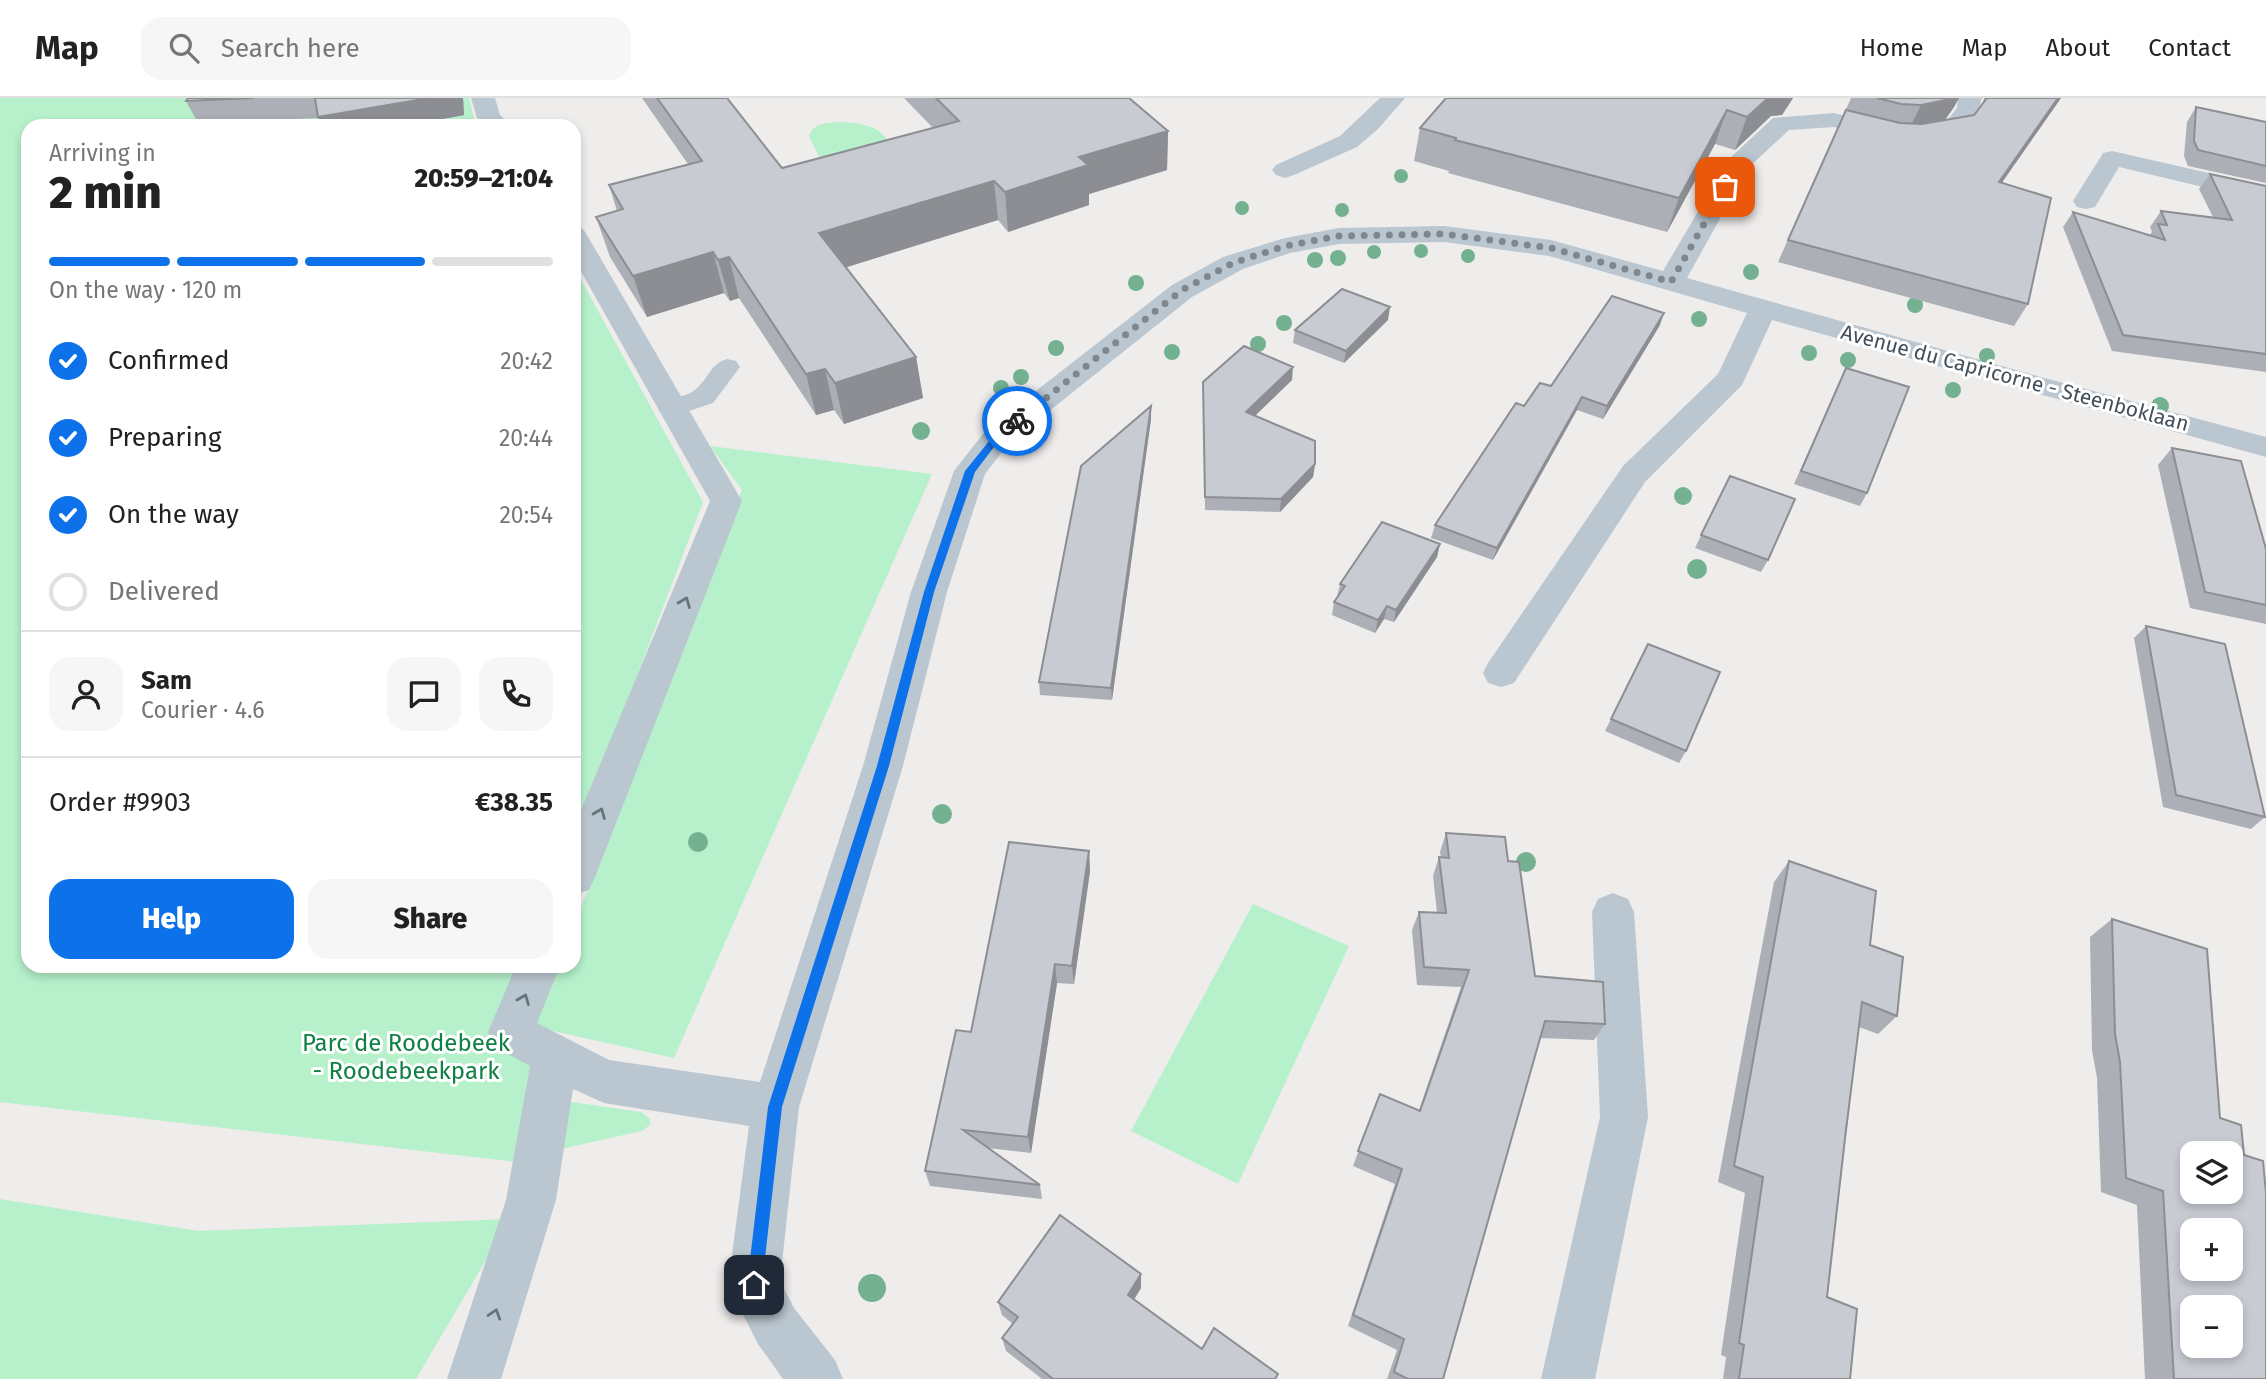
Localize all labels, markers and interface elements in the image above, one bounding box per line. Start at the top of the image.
search box [141,17,631,80]
text: Map [35,28,99,68]
icon: search [165,29,203,67]
text: Search here [221,33,360,64]
text: Home [1860,34,1924,62]
text: Map [1962,34,2008,62]
text: About [2046,34,2110,62]
text: Contact [2148,34,2231,62]
text: Arriving in [49,139,156,167]
pin [1695,157,1755,217]
text: 20:59–21:04 [414,163,553,194]
text: 2 min [49,165,162,220]
icon: bag [1706,168,1744,206]
text: On the way · 120 m [49,276,242,304]
street label: Avenue du Capricorne - Steenboklaan [1838,319,2192,437]
icon: check [49,342,87,380]
text: Confirmed [108,345,229,376]
text: 20:42 [500,347,553,375]
courier [982,386,1052,456]
icon: bike [998,402,1036,440]
icon: check [49,419,87,457]
text: Preparing [108,422,221,453]
text: 20:44 [499,424,553,452]
icon: check [49,496,87,534]
text: On the way [108,499,239,530]
text: 20:54 [499,501,553,529]
text: Delivered [108,576,220,607]
one-way arrow [677,597,691,610]
button: person [49,657,123,731]
button: chat [387,657,461,731]
button: phone [479,657,553,731]
text: Sam [141,665,192,696]
text: Courier · 4.6 [141,696,265,724]
text: Order #9903 [49,787,191,818]
text: €38.35 [475,787,553,818]
one-way arrow [591,808,605,820]
button: Help [49,879,294,959]
button: Share [308,879,553,959]
one-way arrow [516,994,530,1006]
park label: Parc de Roodebeek - Roodebeekpark [302,1029,511,1085]
map controls [2180,1141,2243,1358]
button: layers [2180,1141,2243,1204]
button: + [2180,1218,2243,1281]
pin [724,1255,784,1315]
icon: home [735,1266,773,1304]
button: − [2180,1295,2243,1358]
one-way arrow [487,1308,501,1321]

